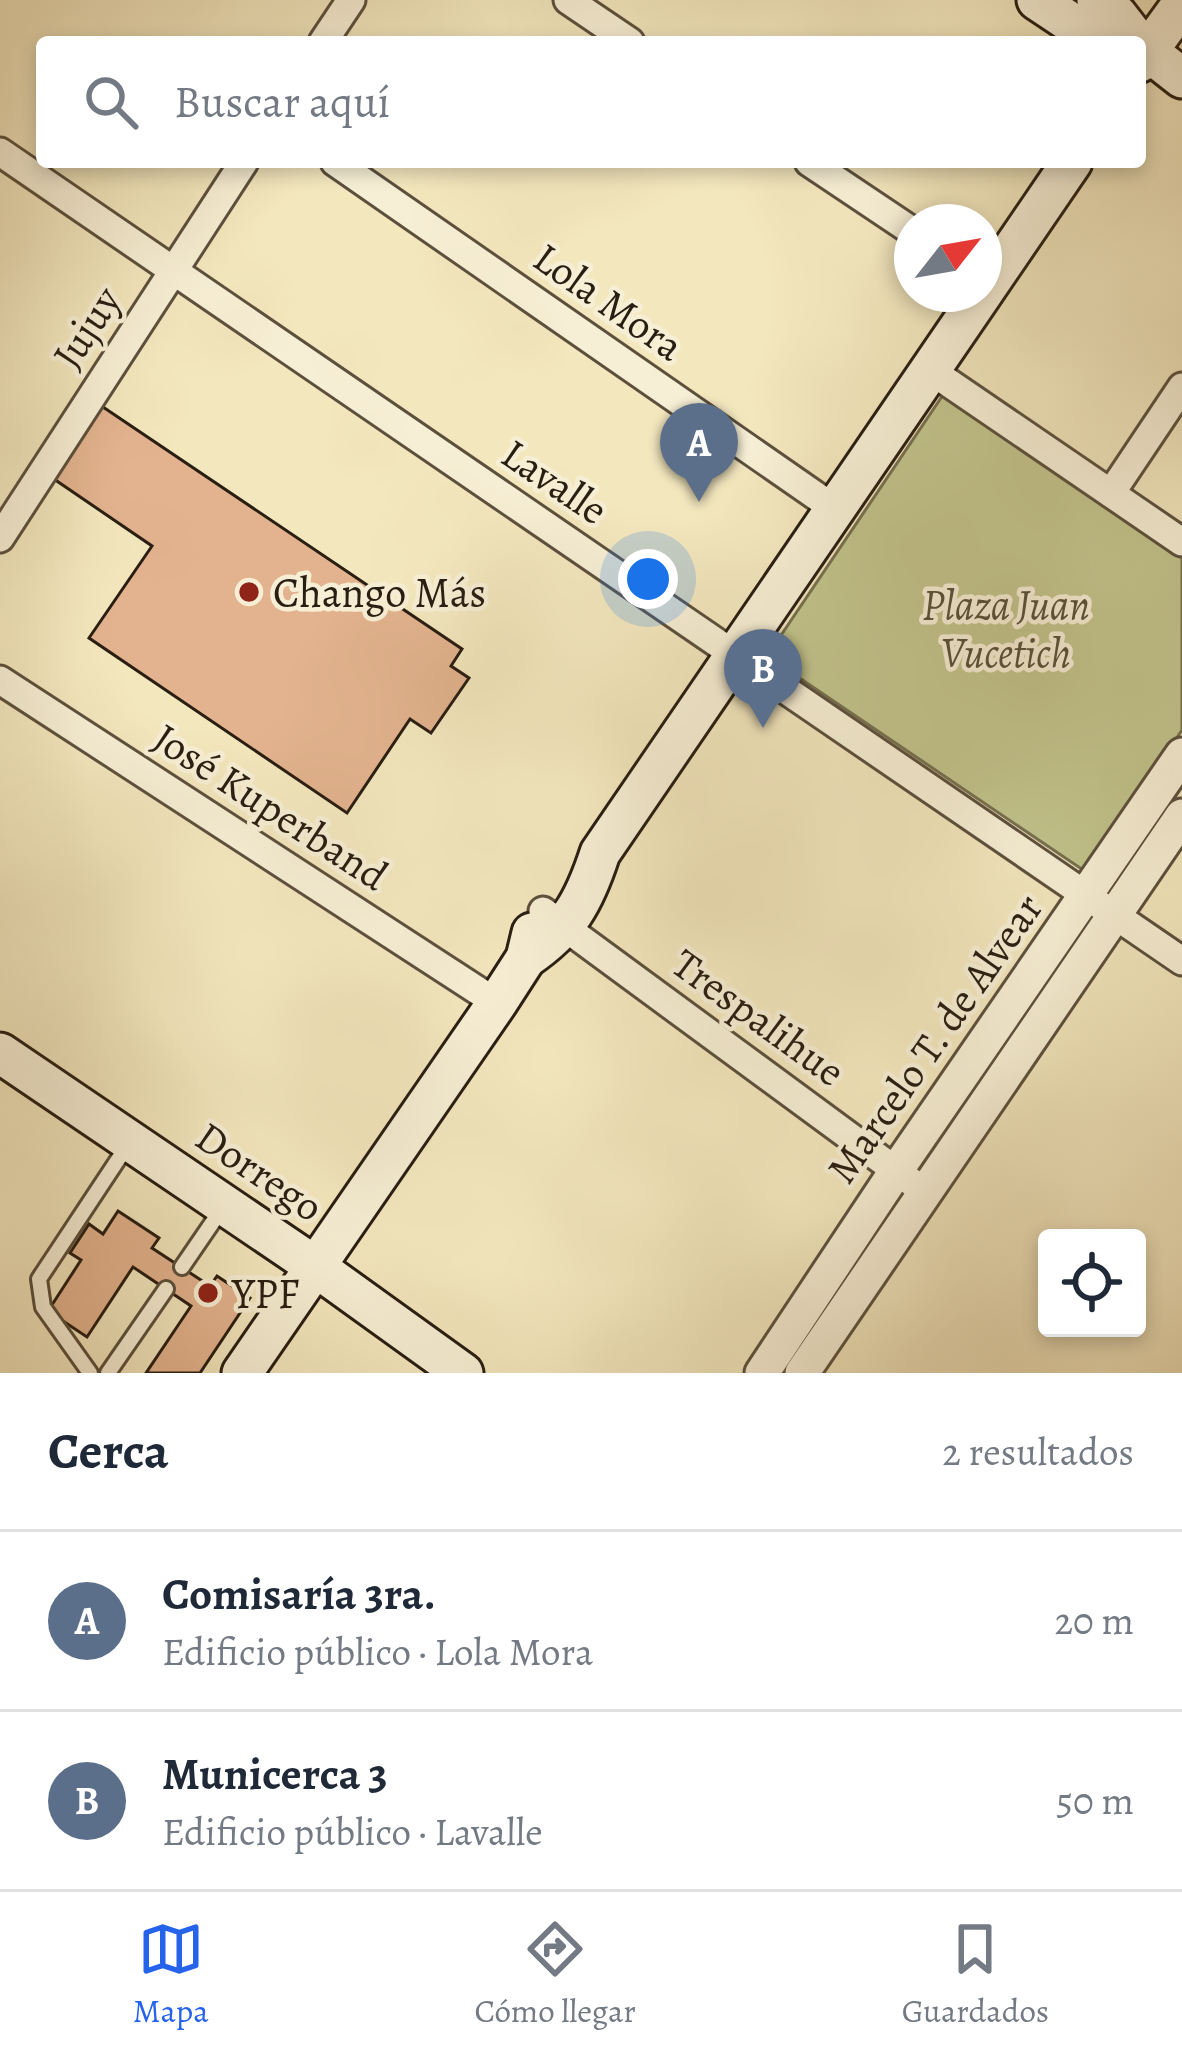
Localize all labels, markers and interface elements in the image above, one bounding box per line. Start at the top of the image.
search box [36,36,1146,168]
icon: search [78,69,144,135]
text: Buscar aquí [174,71,390,133]
north arrow [894,204,1002,312]
street label: Lola Mora [522,229,696,374]
street label: Jujuy [39,274,135,379]
pin: A [660,403,738,502]
street label: Lavalle [490,425,619,538]
your location [618,549,678,609]
place label: Chango Más [273,564,486,621]
park label: Plaza Juan Vucetich [922,576,1090,681]
marker: Chango Más [236,579,262,605]
pin: B [724,629,802,728]
street label: José Kuperband [142,709,399,904]
street label: Marcelo T. de Alvear [813,882,1056,1195]
street label: Trespalihue [661,935,857,1099]
street label: Dorrego [185,1108,335,1235]
map controls [1038,1229,1146,1337]
button: locate [1038,1229,1146,1337]
place label: YPF [231,1265,299,1322]
marker: YPF [195,1280,221,1306]
text: Cerca [48,1416,169,1486]
text: 2 resultados [942,1425,1134,1478]
text: Comisaría 3ra. [162,1563,436,1625]
text: A [75,1594,99,1647]
text: 20 m [1055,1594,1134,1647]
text: Edificio público · Lola Mora [162,1625,593,1678]
text: Municerca 3 [162,1743,388,1805]
text: B [75,1774,99,1827]
text: 50 m [1056,1774,1134,1827]
text: Edificio público · Lavalle [162,1805,543,1858]
tab: Mapa [133,1916,209,2033]
tab: Cómo llegar [474,1916,636,2033]
tab: Guardados [902,1916,1049,2033]

